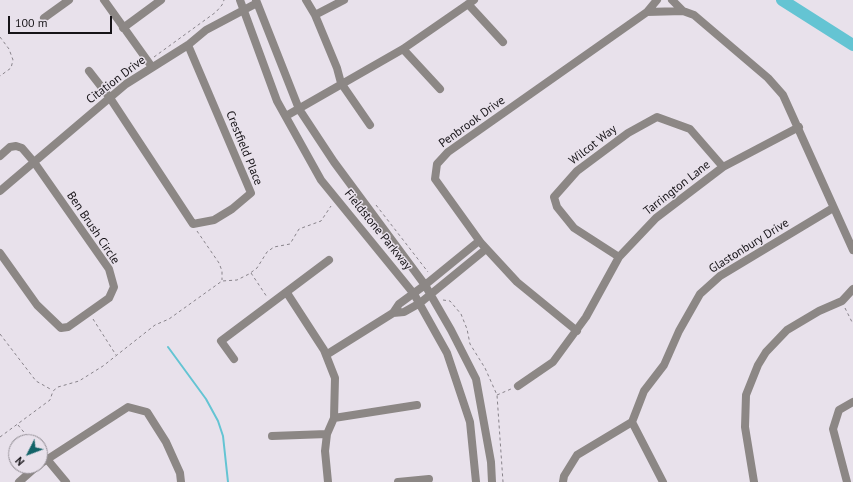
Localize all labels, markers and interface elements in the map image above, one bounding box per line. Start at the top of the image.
scale bar [10,8,114,34]
text: 100 m [15,15,48,30]
street label: Citation Drive [84,53,148,107]
street label: Penbrook Drive [436,93,508,151]
street label: Crestfield Place [223,109,265,187]
street label: Wilcot Way [566,122,620,168]
street label: Tarrington Lane [641,158,713,218]
street label: Fieldstone Parkway [341,187,415,273]
street label: Ben Brush Circle [63,189,123,267]
street label: Glastonbury Drive [706,216,792,276]
north arrow [8,434,48,474]
text: N [12,454,27,469]

